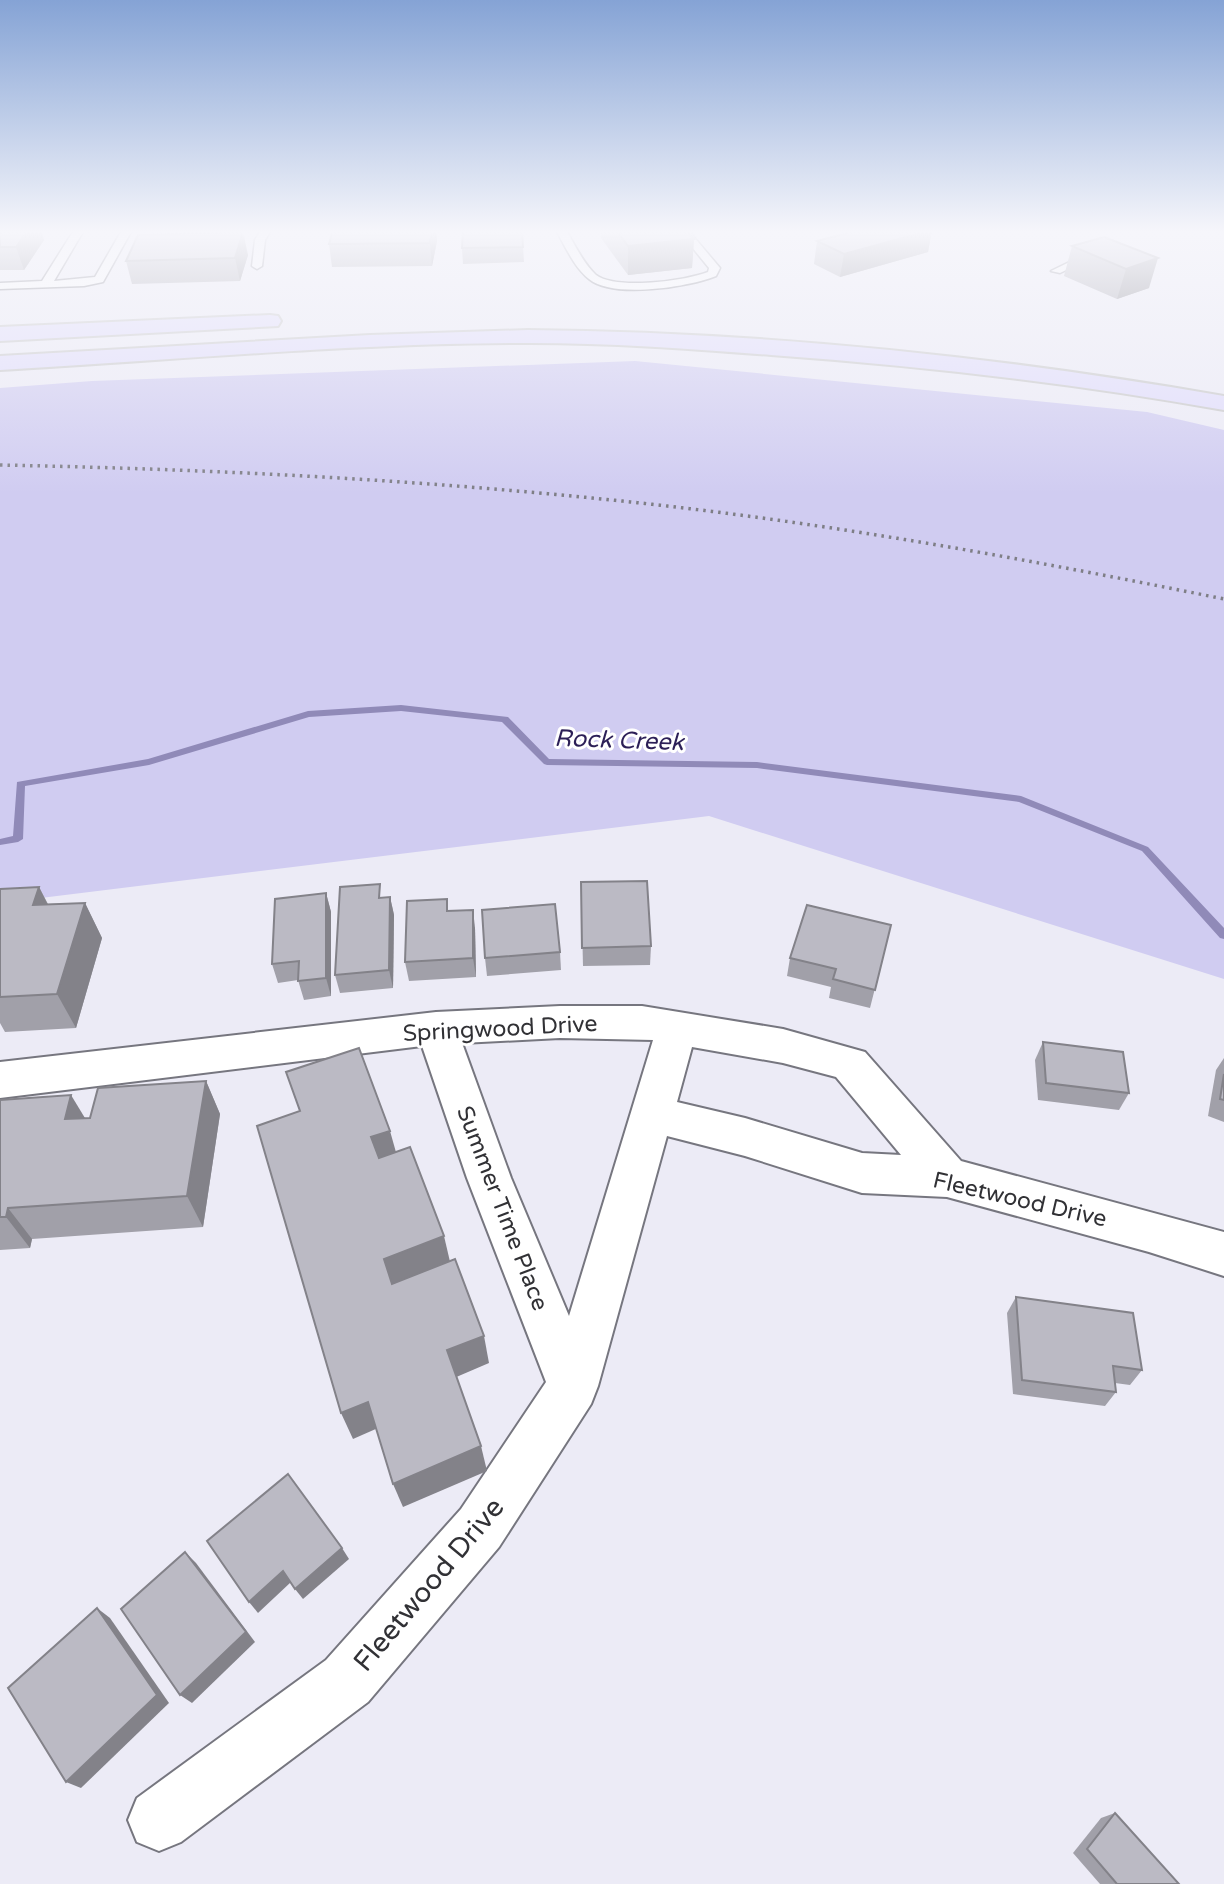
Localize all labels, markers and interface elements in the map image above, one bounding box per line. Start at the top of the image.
water label: Rock Creek [554,724,686,757]
street label: Springwood Drive [402,1010,598,1048]
street label: Summer Time Place [450,1102,554,1315]
street label: Fleetwood Drive [930,1166,1109,1234]
street label: Fleetwood Drive [346,1491,511,1678]

